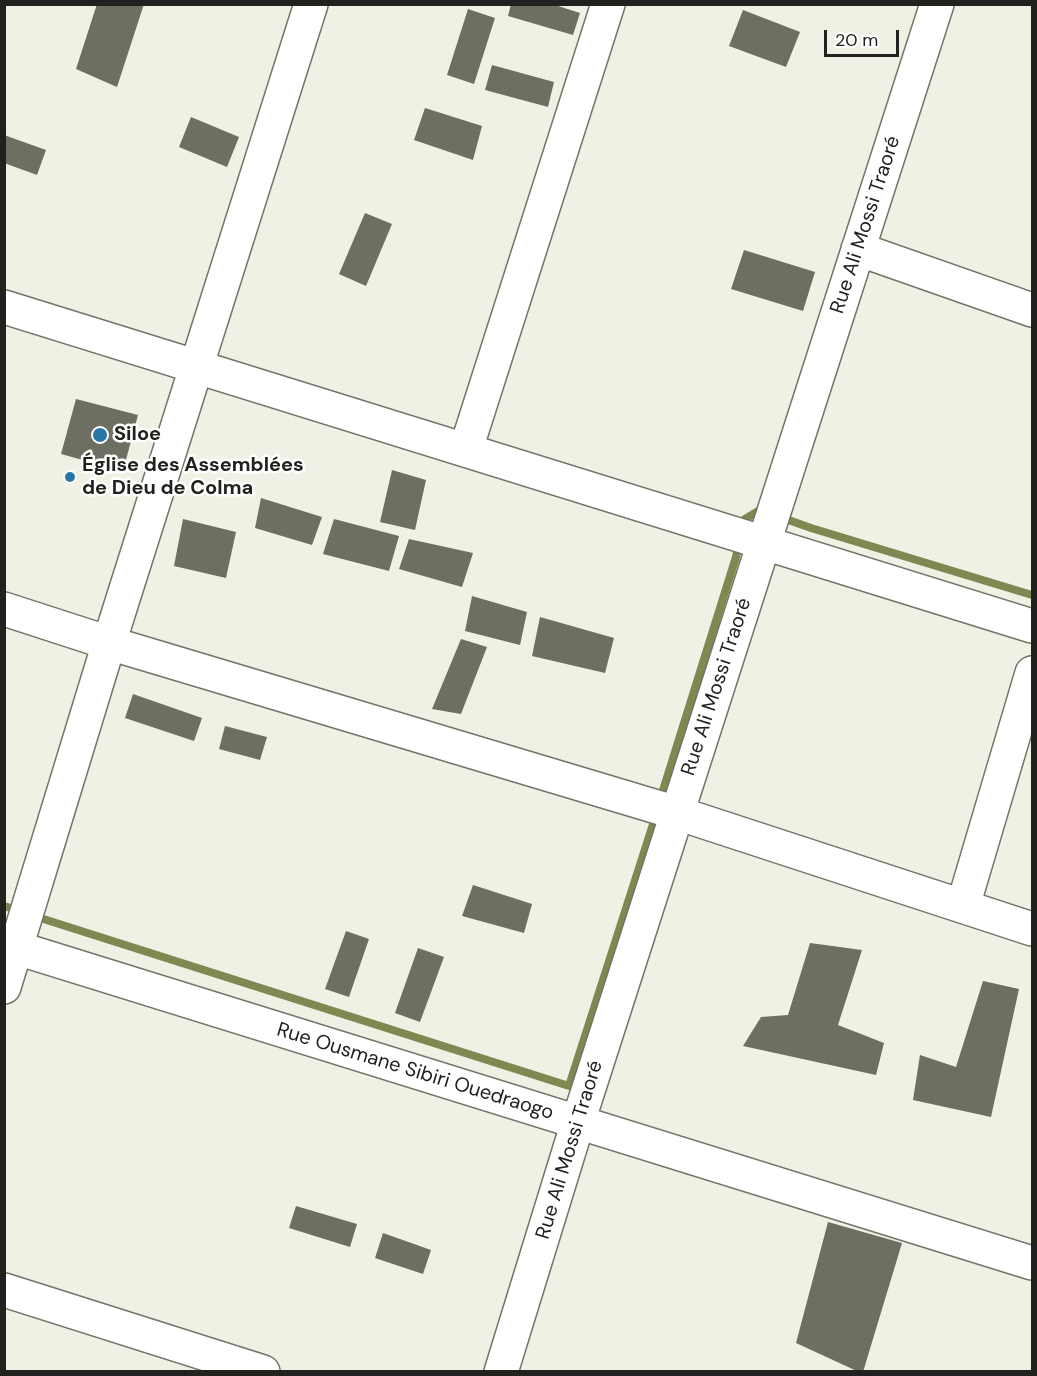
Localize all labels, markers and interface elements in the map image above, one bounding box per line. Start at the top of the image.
scale bar [827,18,902,56]
text: 20 m [835,28,878,52]
street label: Rue Ali Mossi Traoré [826,133,906,317]
place label: Siloe [114,423,161,447]
marker: Siloe [91,426,109,444]
place label: Église des Assemblées de Dieu de Colma [82,454,304,501]
marker: Église des Assemblées de Dieu de Colma [63,470,77,484]
street label: Rue Ali Mossi Traoré [677,595,757,779]
street label: Rue Ousmane Sibiri Ouedraogo [274,1018,556,1126]
street label: Rue Ali Mossi Traoré [531,1058,609,1242]

